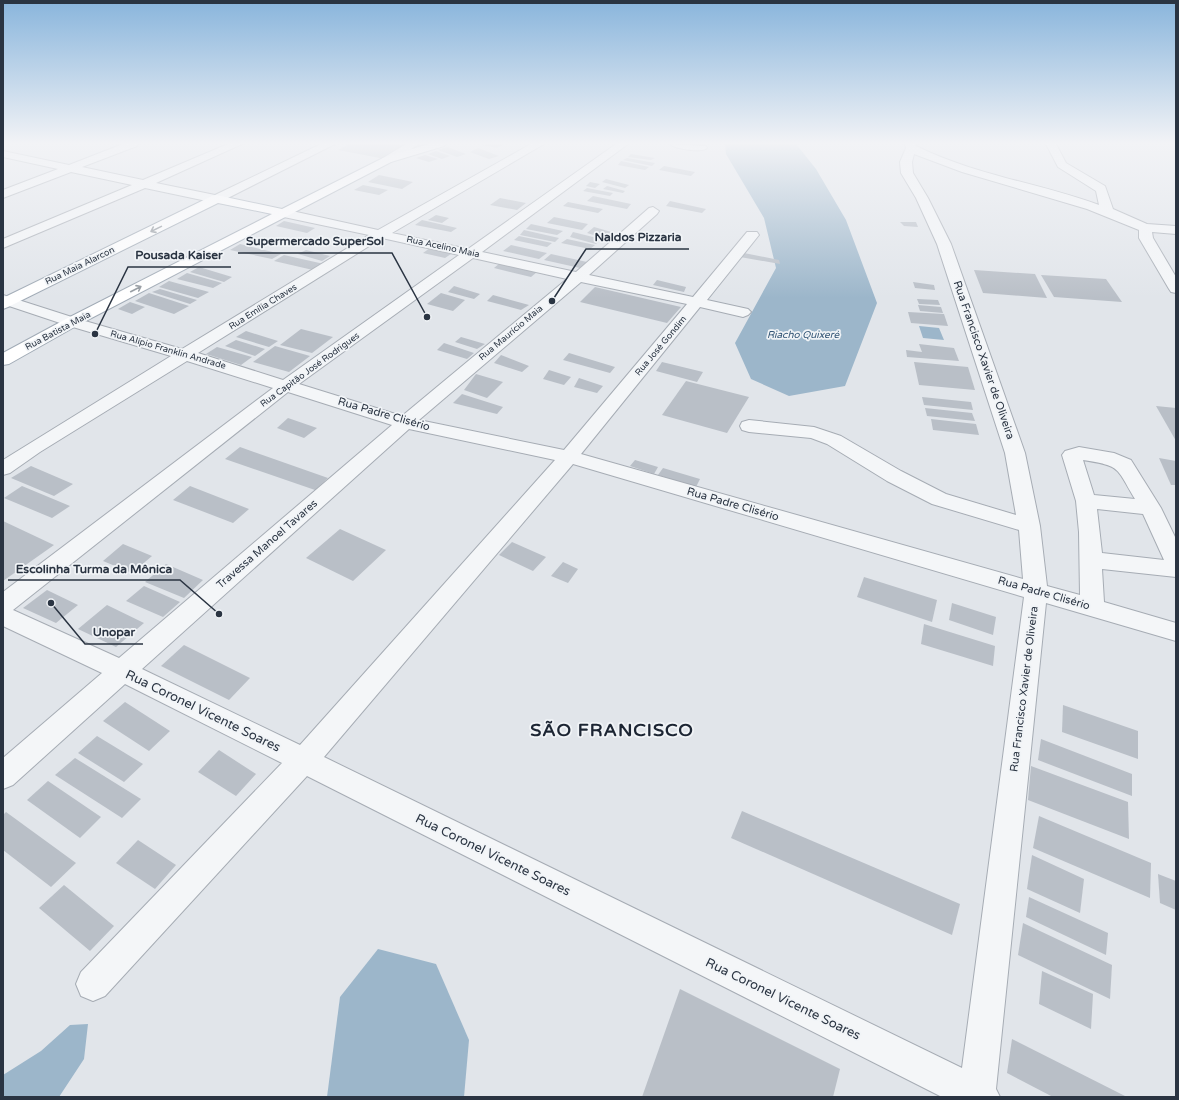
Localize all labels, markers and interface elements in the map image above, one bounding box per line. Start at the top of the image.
callout: Naldos Pizzaria [586,225,689,249]
one-way arrow [150,226,162,233]
callout: Supermercado SuperSol [238,229,392,253]
text: Naldos Pizzaria [594,230,682,244]
text: Supermercado SuperSol [246,234,384,249]
street label: Rua Acelino Maia [405,234,481,260]
callout: Pousada Kaiser [128,243,231,267]
street label: Rua Maia Alarcon [44,244,116,288]
text: Pousada Kaiser [135,248,223,262]
street label: Rua Francisco Xavier de Oliveira [951,279,1017,441]
street label: Rua Emília Chaves [227,282,299,332]
one-way arrow [130,285,142,292]
street label: Rua Maurício Maia [477,303,545,363]
street label: Rua Batista Maia [23,309,93,353]
street label: Rua José Gondim [633,314,689,378]
street label: Rua Alípio Franklin Andrade [109,328,227,372]
water label: Riacho Quixeré [767,329,840,341]
street label: Rua Capitão José Rodrigues [258,330,362,410]
street label: Rua Padre Clisério [336,395,432,433]
street label: Rua Padre Clisério [685,485,781,523]
street label: Travessa Manoel Tavares [214,497,320,591]
callout: Escolinha Turma da Mônica [8,556,180,580]
text: Escolinha Turma da Mônica [16,562,172,576]
street label: Rua Padre Clisério [996,574,1092,612]
street label: Rua Francisco Xavier de Oliveira [1007,605,1041,773]
callout: Unopar [85,620,143,644]
text: Unopar [93,625,136,640]
street label: Rua Coronel Vicente Soares [123,666,283,756]
district label: SÃO FRANCISCO [530,719,694,741]
street label: Rua Coronel Vicente Soares [413,810,573,900]
street label: Rua Coronel Vicente Soares [703,954,863,1044]

